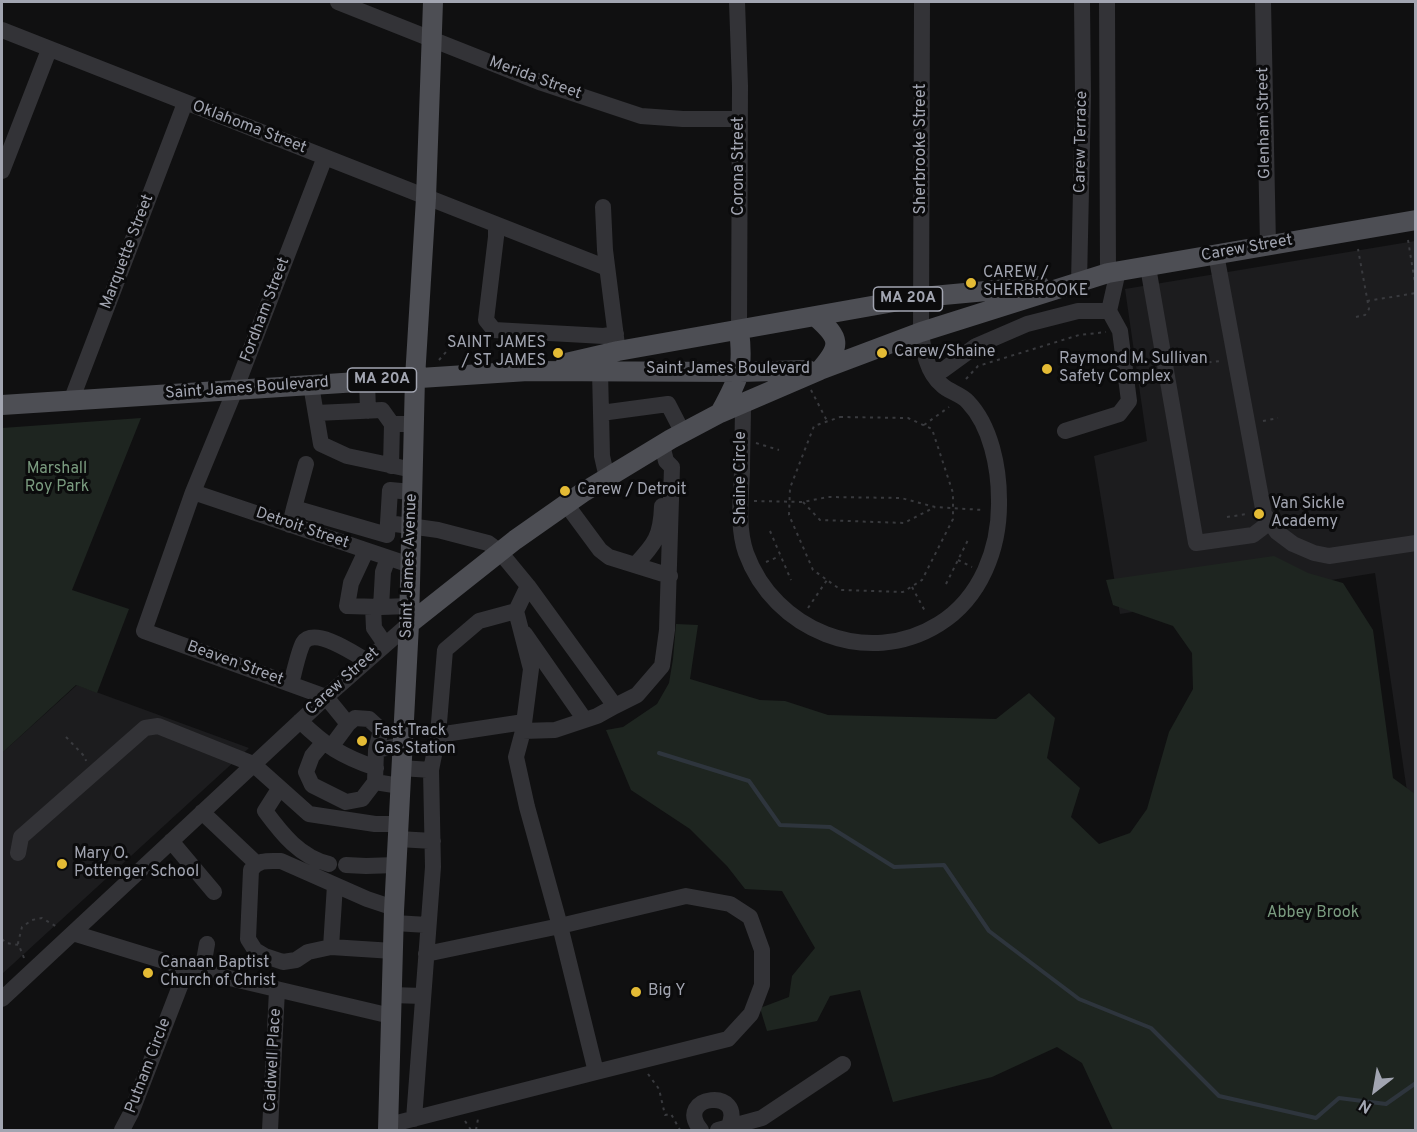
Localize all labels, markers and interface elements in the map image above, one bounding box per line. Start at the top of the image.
street label: Merida Street [486,53,584,105]
street label: Glenham Street [1254,67,1276,179]
street label: Sherbrooke Street [912,83,932,215]
street label: Carew Terrace [1072,91,1092,193]
street label: Oklahoma Street [189,97,309,159]
street label: Corona Street [730,116,750,216]
street label: Marquette Street [97,192,159,312]
street label: Carew Street [1200,232,1294,266]
street label: Fordham Street [237,255,295,365]
place label: CAREW / SHERBROOKE [983,264,1088,302]
marker: CAREW / SHERBROOKE [964,276,978,290]
road number: MA 20A [874,287,942,311]
place label: SAINT JAMES / ST JAMES [447,334,546,372]
place label: Carew/Shaine [894,343,995,363]
marker: SAINT JAMES / ST JAMES [551,346,565,360]
marker: Carew/Shaine [875,346,889,360]
place label: Raymond M. Sullivan Safety Complex [1059,350,1208,388]
street label: Saint James Boulevard [646,360,810,380]
marker: Raymond M. Sullivan Safety Complex [1040,362,1054,376]
road number: MA 20A [348,368,416,392]
street label: Saint James Boulevard [165,374,329,404]
street label: Shaine Circle [732,431,752,525]
park label: Marshall Roy Park [25,460,89,498]
place label: Carew / Detroit [577,481,687,501]
marker: Carew / Detroit [558,484,572,498]
street label: Saint James Avenue [398,493,422,639]
place label: Van Sickle Academy [1271,495,1345,533]
street label: Detroit Street [253,504,351,554]
marker: Van Sickle Academy [1252,507,1266,521]
street label: Beaven Street [184,638,286,690]
street label: Carew Street [302,644,384,720]
place label: Fast Track Gas Station [374,722,456,760]
marker: Fast Track Gas Station [355,734,369,748]
place label: Mary O. Pottenger School [74,845,199,883]
marker: Mary O. Pottenger School [55,857,69,871]
park label: Abbey Brook [1267,904,1359,924]
place label: Canaan Baptist Church of Christ [160,954,276,992]
marker: Canaan Baptist Church of Christ [141,966,155,980]
place label: Big Y [648,982,686,1002]
marker: Big Y [629,985,643,999]
street label: Caldwell Place [262,1008,286,1112]
street label: Putnam Circle [122,1016,176,1116]
north arrow [1345,1060,1405,1120]
text: N [1356,1094,1376,1117]

